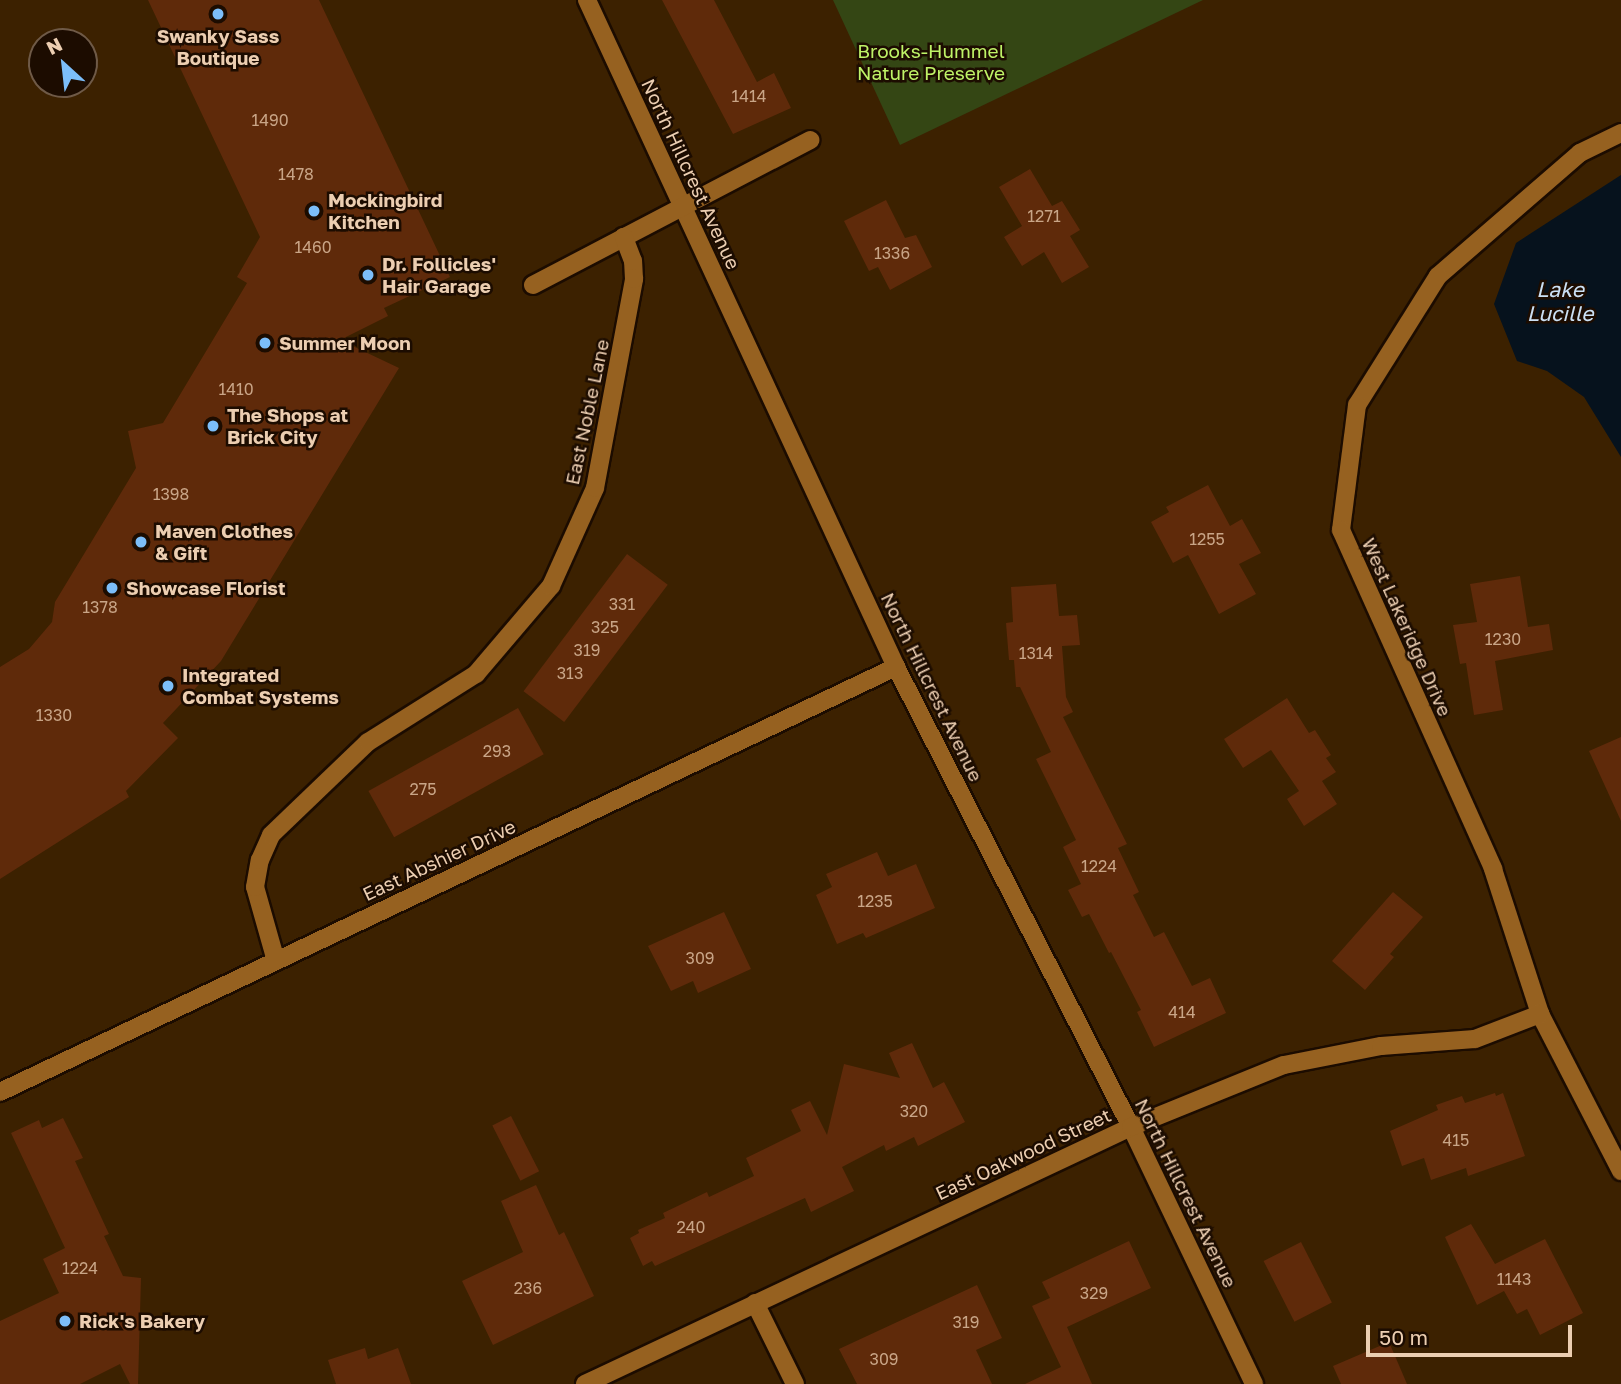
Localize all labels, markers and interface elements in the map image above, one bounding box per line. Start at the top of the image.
marker: Swanky Sass Boutique [210,6,226,22]
place label: Swanky Sass Boutique [157,25,279,69]
north arrow [28,28,98,98]
text: N [42,32,66,59]
park label: Brooks-Hummel Nature Preserve [857,40,1005,84]
street label: North Hillcrest Avenue [637,75,745,273]
house number: 1414 [731,86,767,106]
house number: 1490 [251,110,289,130]
house number: 1478 [278,164,314,184]
place label: Mockingbird Kitchen [328,189,442,233]
marker: Mockingbird Kitchen [306,203,322,219]
house number: 1271 [1027,206,1061,226]
house number: 1460 [294,237,332,257]
house number: 1336 [874,243,910,263]
place label: Dr. Follicles' Hair Garage [382,253,496,297]
marker: Dr. Follicles' Hair Garage [360,267,376,283]
water label: Lake Lucille [1527,276,1593,326]
place label: Summer Moon [279,332,411,354]
marker: Summer Moon [257,335,273,351]
street label: East Noble Lane [560,337,614,487]
house number: 1410 [218,379,254,399]
place label: The Shops at Brick City [227,404,348,448]
marker: The Shops at Brick City [205,418,221,434]
house number: 1398 [153,484,189,504]
place label: Maven Clothes & Gift [155,520,293,564]
house number: 1255 [1189,529,1225,549]
marker: Maven Clothes & Gift [133,534,149,550]
street label: West Lakeridge Drive [1357,534,1457,720]
place label: Showcase Florist [126,577,285,599]
marker: Showcase Florist [104,580,120,596]
street label: North Hillcrest Avenue [876,589,988,785]
house number: 331 [609,594,635,614]
house number: 1378 [82,597,118,617]
house number: 325 [591,617,619,637]
house number: 1230 [1485,629,1521,649]
house number: 319 [574,640,600,660]
house number: 1314 [1019,643,1053,663]
house number: 313 [557,663,583,683]
place label: Integrated Combat Systems [182,664,339,708]
marker: Integrated Combat Systems [160,678,176,694]
house number: 1330 [36,705,72,725]
house number: 293 [483,741,511,761]
house number: 275 [409,779,437,799]
street label: East Abshier Drive [359,815,519,905]
house number: 1224 [1081,856,1117,876]
house number: 1235 [857,891,893,911]
house number: 309 [686,948,714,968]
house number: 414 [1168,1002,1196,1022]
street label: North Hillcrest Avenue [1130,1095,1242,1291]
house number: 320 [900,1101,928,1121]
street label: East Oakwood Street [932,1103,1114,1205]
house number: 415 [1443,1130,1469,1150]
house number: 240 [677,1217,705,1237]
house number: 1224 [62,1258,98,1278]
house number: 1143 [1497,1269,1531,1289]
house number: 236 [514,1278,542,1298]
house number: 329 [1080,1283,1108,1303]
place label: Rick's Bakery [79,1310,205,1332]
scale bar [1369,1310,1576,1354]
house number: 319 [953,1312,979,1332]
marker: Rick's Bakery [57,1313,73,1329]
text: 50 m [1379,1324,1428,1350]
house number: 309 [870,1349,898,1369]

